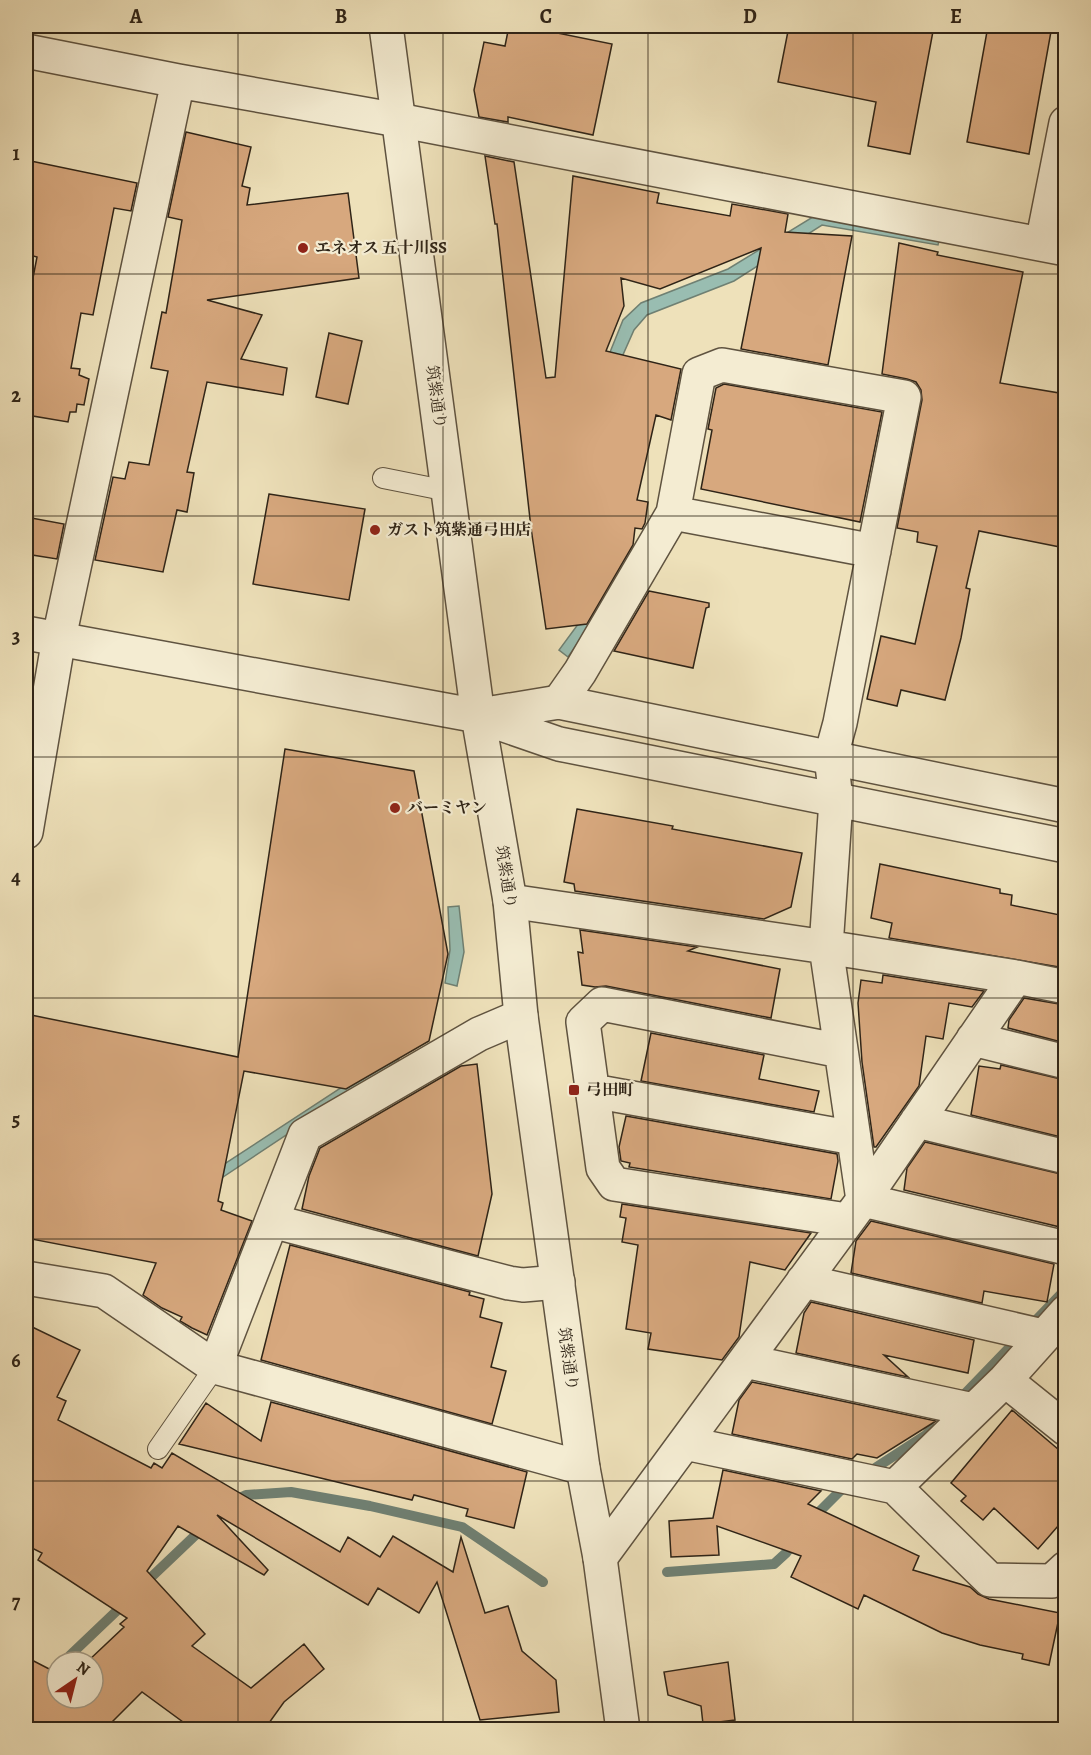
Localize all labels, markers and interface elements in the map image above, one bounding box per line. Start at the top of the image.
text: A [129,3,143,30]
text: B [335,3,347,30]
text: C [540,3,552,30]
text: D [743,3,757,30]
text: E [950,3,962,30]
text: 1 [12,140,20,167]
place label: エネオス 五十川SS [315,237,447,259]
marker: エネオス 五十川SS [296,241,310,255]
street label: 筑紫通り [421,364,451,430]
text: 2 [11,382,21,409]
place label: ガスト筑紫通弓田店 [387,519,531,541]
marker: ガスト筑紫通弓田店 [368,523,382,537]
text: 3 [12,623,20,650]
place label: バーミヤン [407,797,487,819]
marker: バーミヤン [388,801,402,815]
street label: 筑紫通り [490,844,522,910]
text: 4 [11,864,21,891]
place label: 弓田町 [586,1079,634,1101]
marker: 弓田町 [567,1083,581,1097]
text: 5 [12,1106,20,1133]
street label: 筑紫通り [553,1326,583,1392]
text: 6 [11,1347,21,1374]
text: 7 [12,1588,21,1615]
north arrow [45,1650,105,1710]
text: N [72,1656,94,1681]

